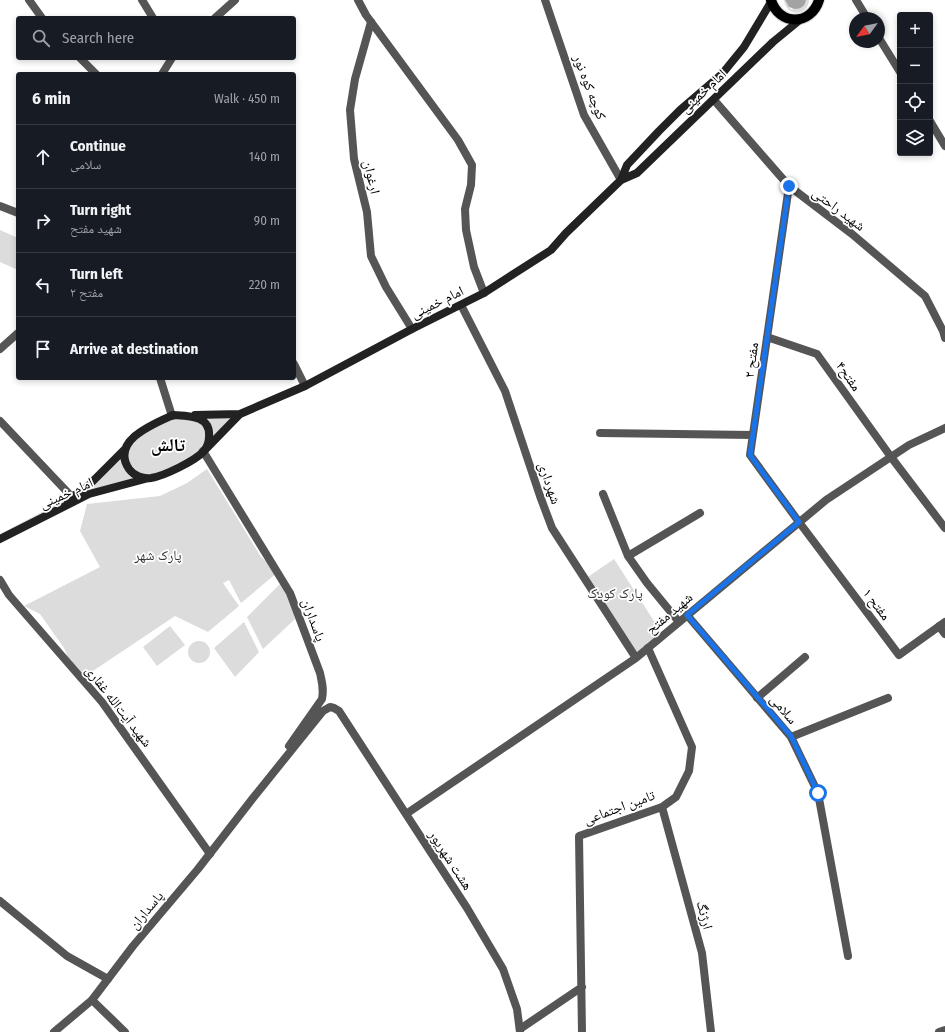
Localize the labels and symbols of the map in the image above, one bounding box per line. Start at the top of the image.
north arrow [849,12,885,48]
street label: کوچه کوه نور [569,51,610,122]
street label: امام خمینی [677,66,731,118]
street label: ارغوان [359,159,384,196]
route end [780,177,798,195]
street label: شهید راحتی [809,184,868,235]
street label: امام خمینی [408,282,467,323]
street label: مفتح ۲ [741,341,763,379]
street label: مفتح۴ [831,358,865,395]
district label: تالش [151,434,185,456]
street label: شهرداری [534,460,565,506]
street label: امام خمینی [37,474,96,514]
park label: پارک شهر [133,547,182,564]
park label: پارک کودک [587,585,643,602]
street label: مفتح ۱ [858,585,894,624]
street label: شهید مفتح [643,589,697,639]
street label: پاسداران [298,596,329,644]
street label: شهید آیت‌الله غفاری [82,662,156,750]
street label: سلامی [766,691,801,728]
route start [809,784,827,802]
street label: تامین اجتماعی [581,787,657,828]
street label: هشت شهریور [424,826,476,893]
street label: پاسداران [126,888,167,933]
street label: ارژنگ [693,899,716,931]

